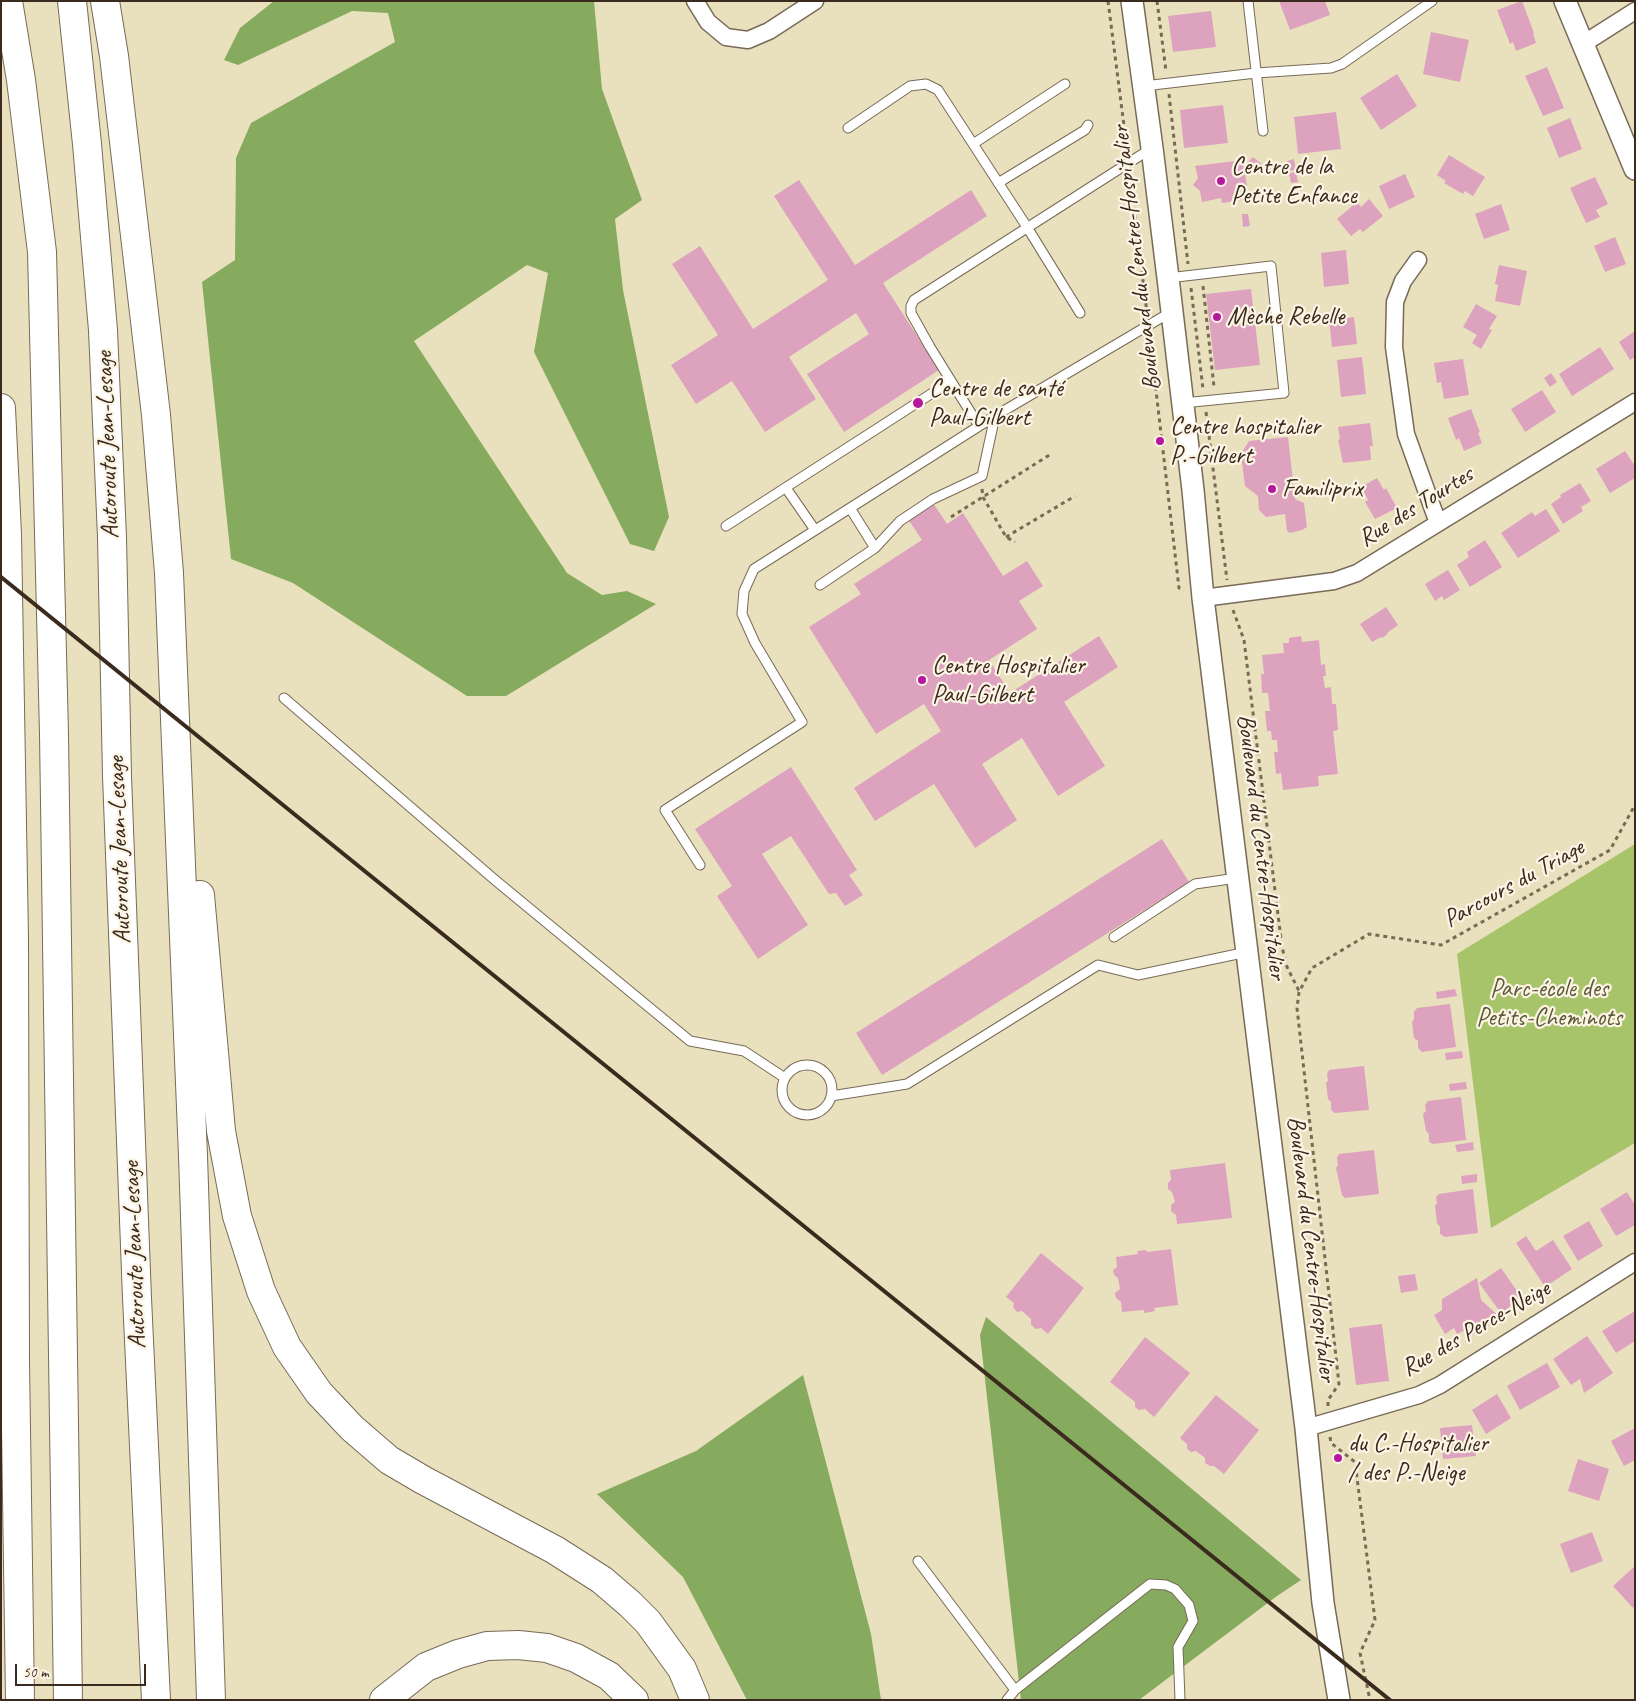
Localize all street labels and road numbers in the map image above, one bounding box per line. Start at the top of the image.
street label: Boulevard du Centre-Hospitalier [1106,124,1168,392]
street label: Autoroute Jean-Lesage [90,351,126,539]
street label: Rue des Tourtes [1353,460,1479,554]
street label: Boulevard du Centre-Hospitalier [1230,713,1292,981]
street label: Autoroute Jean-Lesage [102,756,138,944]
street label: Parcours du Triage [1438,833,1590,935]
street label: Boulevard du Centre-Hospitalier [1280,1115,1342,1383]
street label: Autoroute Jean-Lesage [117,1161,153,1349]
street label: Rue des Perce-Neige [1396,1274,1556,1384]

